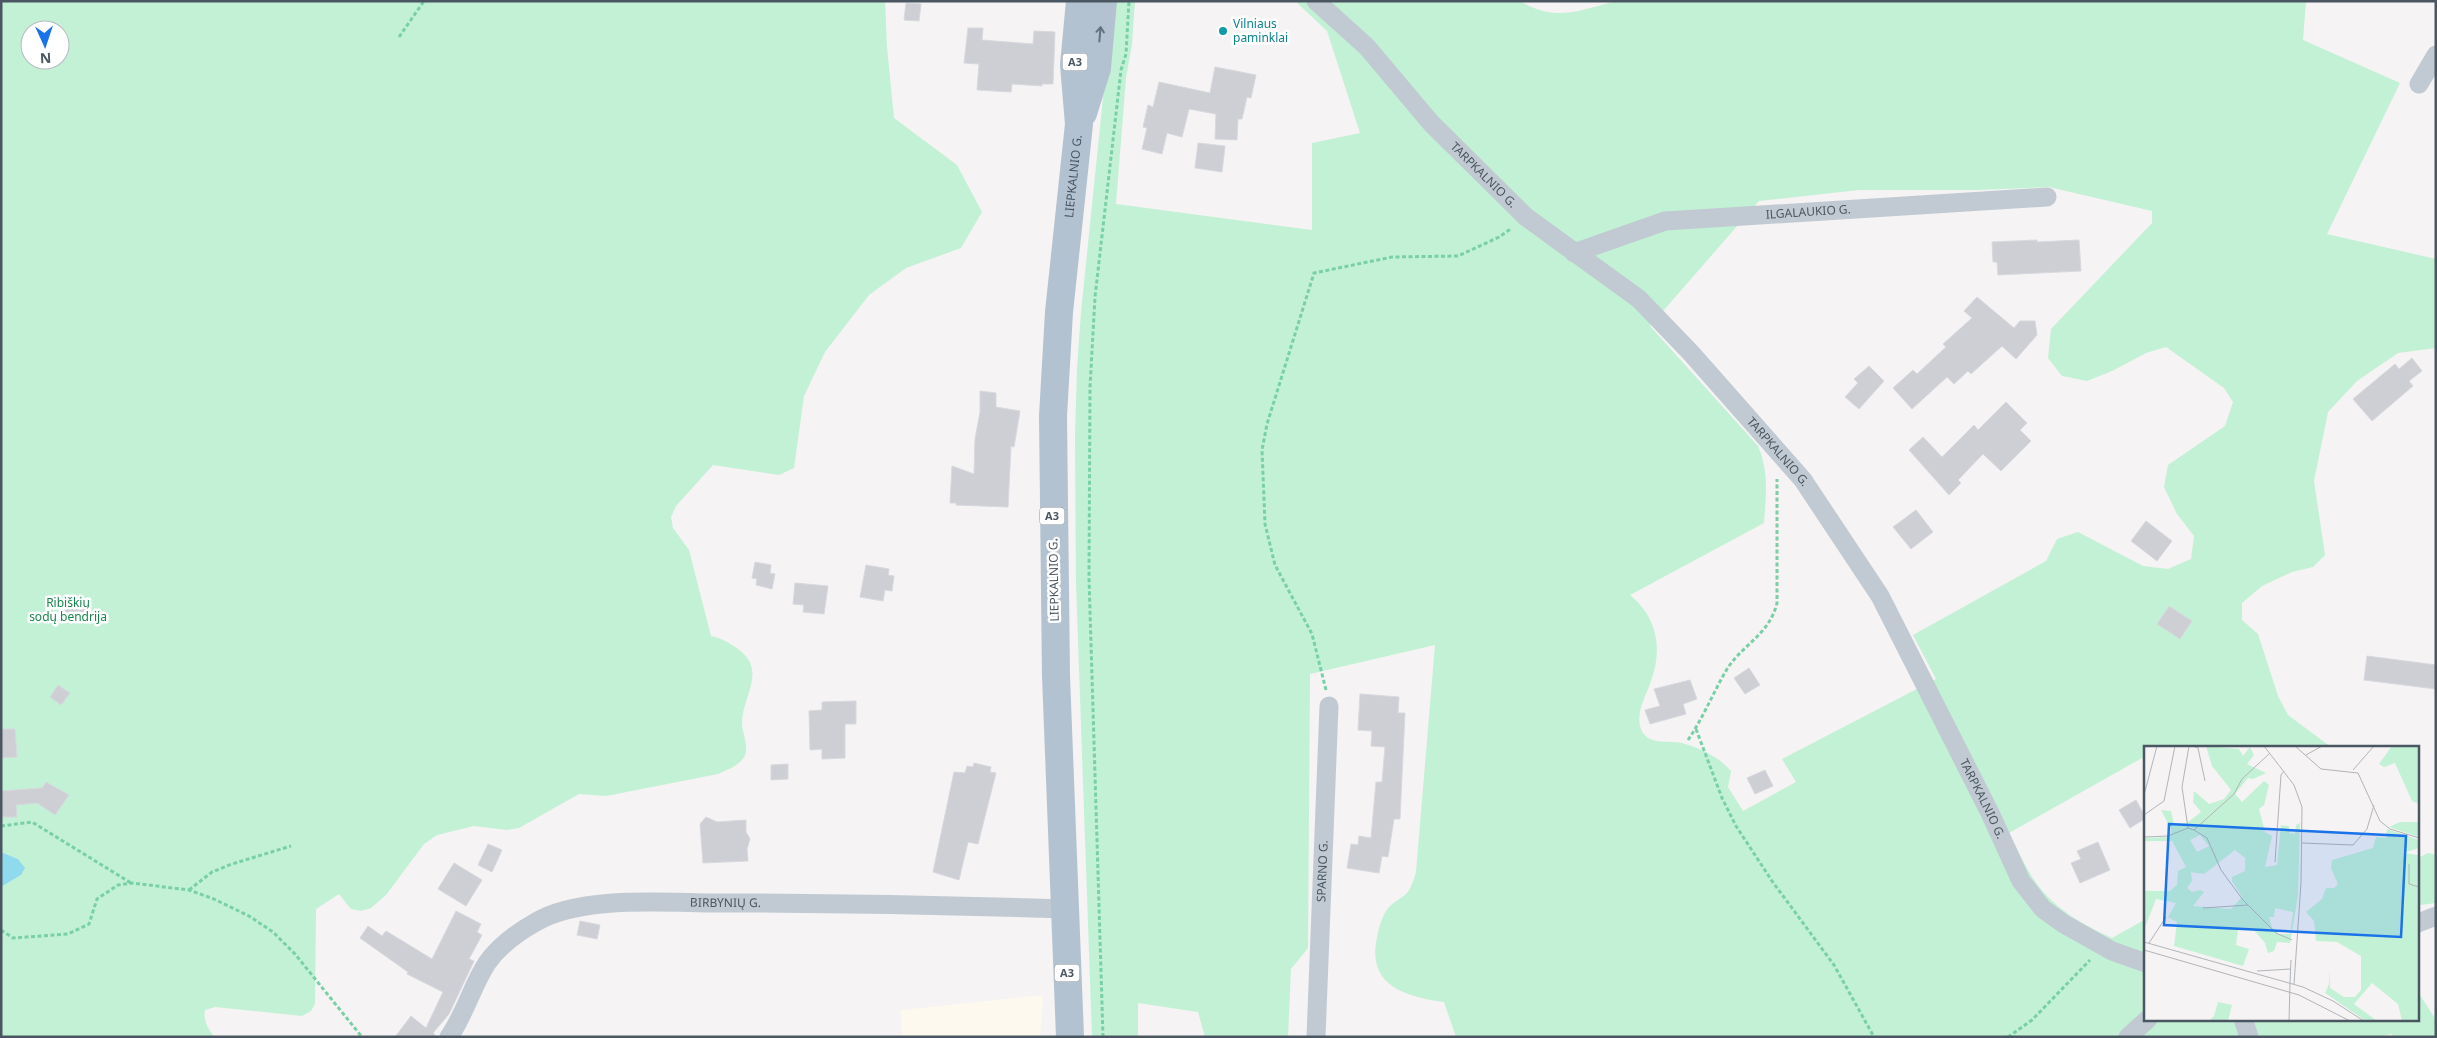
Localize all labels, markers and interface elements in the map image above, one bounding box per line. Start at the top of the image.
place label: Vilniaus paminklai [1233,15,1288,46]
north arrow [20,20,70,70]
marker: Vilniaus paminklai [1217,25,1229,37]
one-way arrow [1095,27,1105,43]
text: N [40,49,52,68]
road number: A3 [1062,54,1088,70]
street label: LIEPKALNIO G. [1060,134,1086,219]
street label: TARPKALNIO G. [1447,138,1521,211]
street label: ILGALAUKIO G. [1765,200,1851,223]
street label: TARPKALNIO G. [1743,413,1814,489]
road number: A3 [1040,508,1064,524]
street label: LIEPKALNIO G. [1044,538,1063,622]
park label: Ribiškių sodų bendrija [29,594,107,625]
inset map [2144,746,2420,1020]
street label: TARPKALNIO G. [1956,756,2010,841]
street label: SPARNO G. [1312,840,1332,902]
street label: BIRBYNIŲ G. [690,894,761,911]
road number: A3 [1054,964,1080,981]

